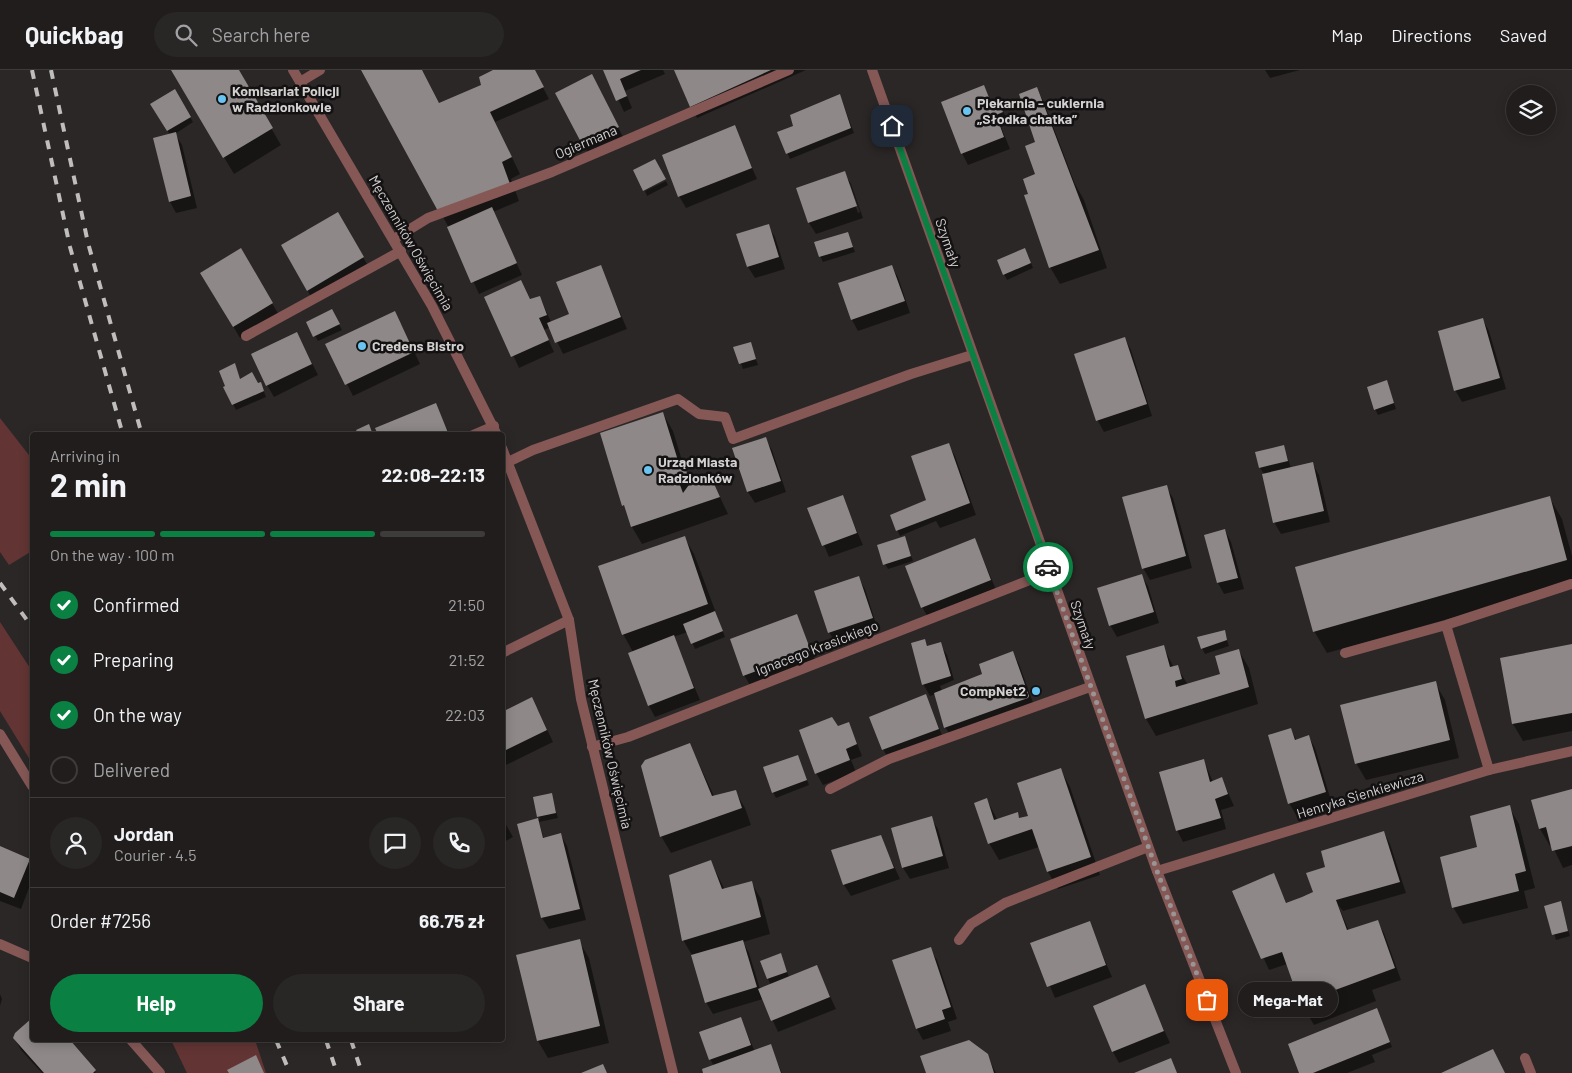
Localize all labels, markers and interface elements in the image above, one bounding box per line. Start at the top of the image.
search box [154,12,504,57]
text: Quickbag [25,20,124,49]
icon: search [172,21,200,49]
text: Search here [212,23,310,46]
text: Map [1331,24,1363,46]
text: Directions [1391,24,1472,46]
text: Saved [1500,24,1547,46]
place label: Komisariat Policji w Radzionkowie [232,82,339,115]
map controls [1506,85,1556,135]
button: layers [1506,85,1556,135]
marker: Komisariat Policji w Radzionkowie [216,93,228,105]
place label: Piekarnia - cukiernia „Słodka chatka” [977,94,1104,127]
pin [871,105,913,147]
marker: Piekarnia - cukiernia „Słodka chatka” [961,105,973,117]
icon: home [878,112,906,140]
street label: Ogiermana [552,121,619,162]
street label: Męczenników Oświęcimia [366,172,457,313]
street label: Szymały [932,216,965,270]
place label: Credens Bistro [372,337,464,354]
marker: Credens Bistro [356,340,368,352]
text: Arriving in [50,446,120,465]
place label: Urząd Miasta Radzionków [658,453,737,486]
text: 22:08–22:13 [381,463,485,486]
marker: Urząd Miasta Radzionków [642,464,654,476]
text: 2 min [50,465,127,503]
courier [1023,542,1073,592]
text: On the way · 100 m [50,545,175,564]
icon: car [1034,553,1062,581]
icon: check [50,591,78,619]
text: Confirmed [93,593,180,616]
text: 21:50 [448,595,485,614]
street label: Szymały [1067,598,1100,652]
street label: Ignacego Krasickiego [753,616,881,679]
icon: check [50,646,78,674]
text: Preparing [93,648,174,671]
text: 21:52 [449,650,485,669]
street label: Męczenników Oświęcimia [585,677,636,831]
place label: CompNet2 [960,682,1026,699]
marker: CompNet2 [1030,685,1042,697]
icon: check [50,701,78,729]
text: On the way [93,703,182,726]
text: 22:03 [445,705,485,724]
text: Delivered [93,758,170,781]
street label: Henryka Sienkiewicza [1294,767,1425,822]
button: person [50,817,102,869]
button: chat [369,817,421,869]
button: phone [433,817,485,869]
text: Jordan [114,822,174,845]
text: Courier · 4.5 [114,845,197,864]
text: Order #7256 [50,909,151,932]
text: 66.75 zł [419,909,485,932]
button: Help [50,974,263,1032]
button: Share [273,974,485,1032]
pin [1186,979,1228,1021]
callout: Mega-Mat [1237,982,1337,1018]
icon: bag [1193,986,1221,1014]
text: Mega-Mat [1253,990,1323,1009]

